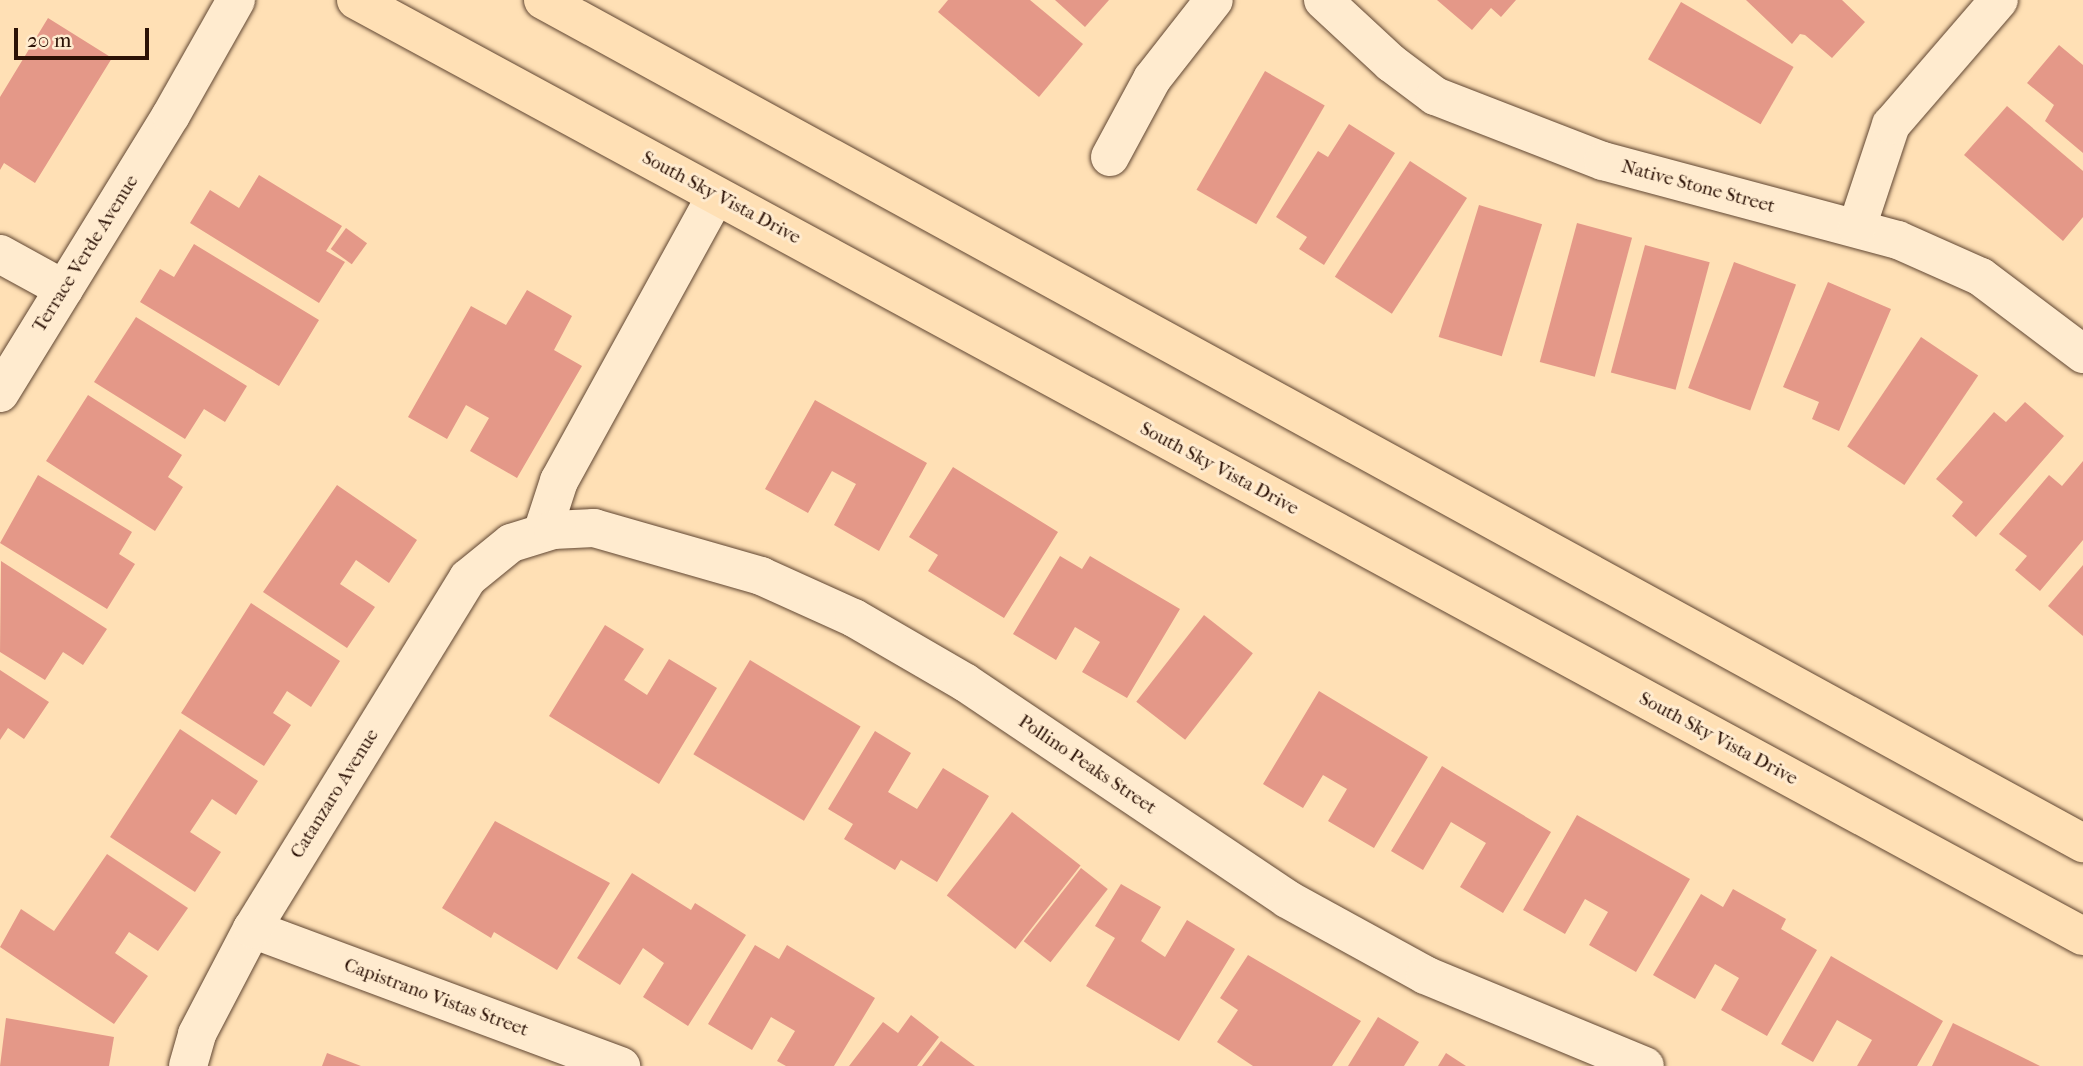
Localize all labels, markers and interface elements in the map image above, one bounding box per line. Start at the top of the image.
scale bar [18,14,152,58]
text: 20 m [27,28,71,52]
street label: South Sky Vista Drive [638,147,804,249]
street label: Native Stone Street [1619,156,1777,218]
street label: Terrace Verde Avenue [28,171,144,337]
street label: South Sky Vista Drive [1136,418,1302,520]
street label: South Sky Vista Drive [1635,688,1801,790]
street label: Pollino Peaks Street [1014,710,1160,820]
street label: Catanzaro Avenue [286,725,384,863]
street label: Capistrano Vistas Street [341,954,531,1042]

